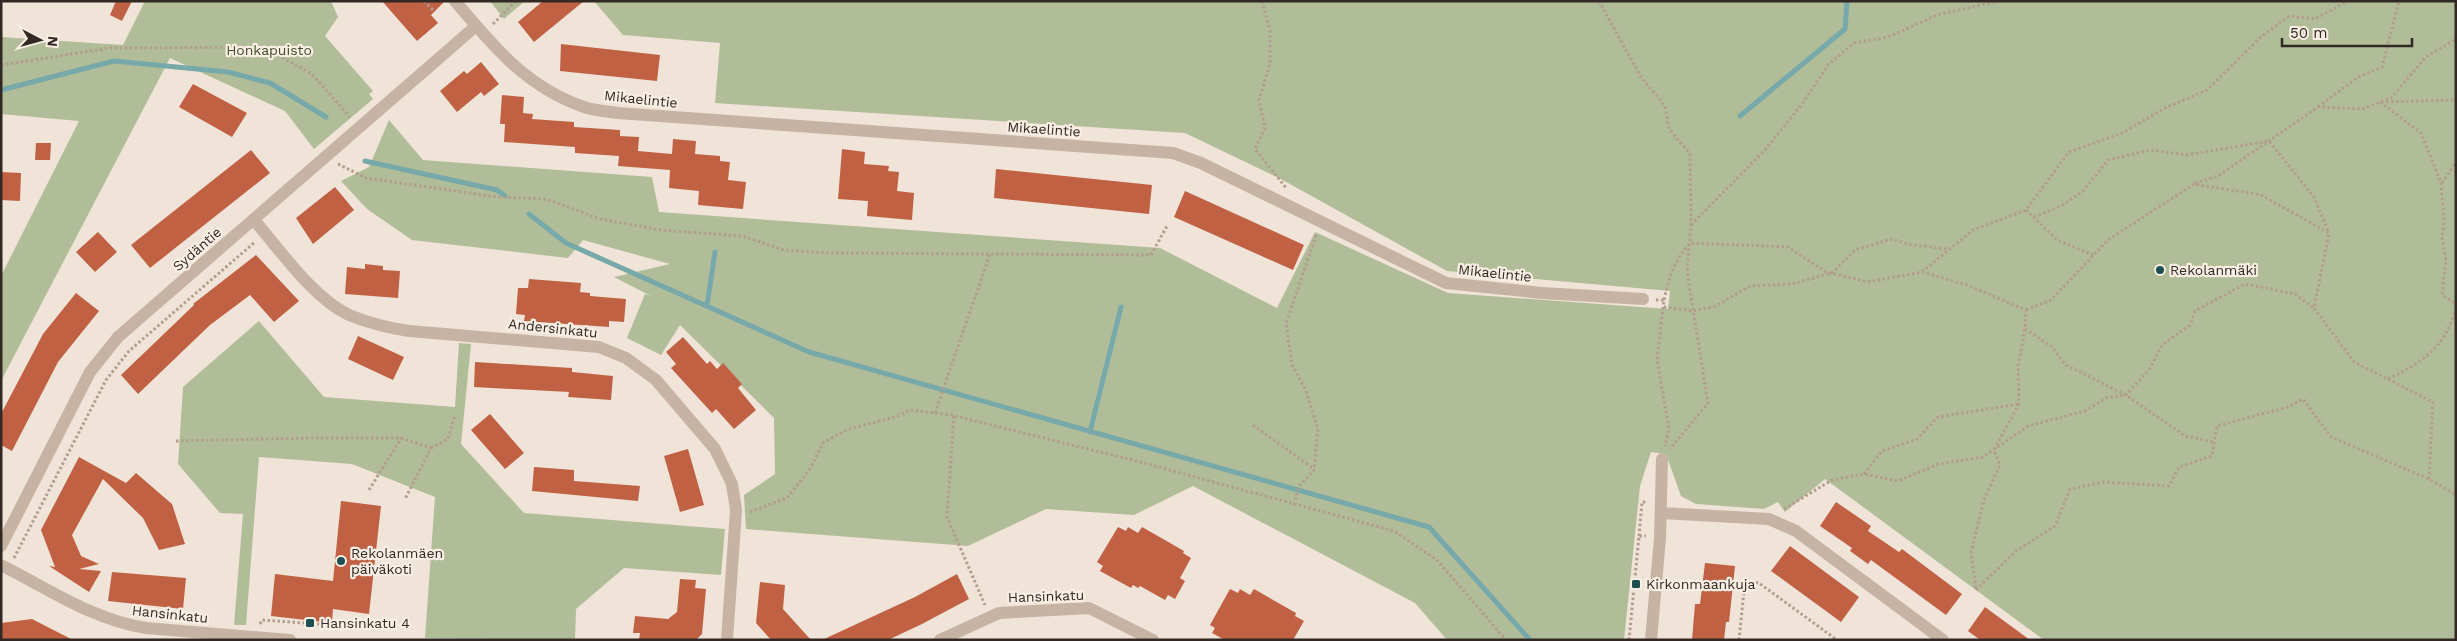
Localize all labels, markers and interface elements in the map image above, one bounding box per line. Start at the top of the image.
north arrow [15,15,65,65]
scale bar [2282,15,2412,47]
text: 50 m [2290,24,2327,42]
text: N [44,35,61,47]
park label: Honkapuisto [226,42,312,58]
street label: Mikaelintie [603,87,679,111]
street label: Mikaelintie [1007,118,1081,140]
street label: Sydäntie [170,224,224,274]
street label: Mikaelintie [1457,261,1533,285]
place label: Rekolanmäki [2170,262,2257,278]
marker: Rekolanmäki [2154,264,2166,276]
street label: Andersinkatu [507,315,599,341]
place label: Rekolanmäen päiväkoti [351,545,443,577]
marker: Rekolanmäen päiväkoti [335,555,347,567]
place label: Kirkonmaankuja [1646,576,1756,592]
marker: Kirkonmaankuja [1630,578,1642,590]
street label: Hansinkatu [1007,587,1085,605]
street label: Hansinkatu [131,602,209,626]
place label: Hansinkatu 4 [320,615,410,631]
marker: Hansinkatu 4 [304,617,316,629]

